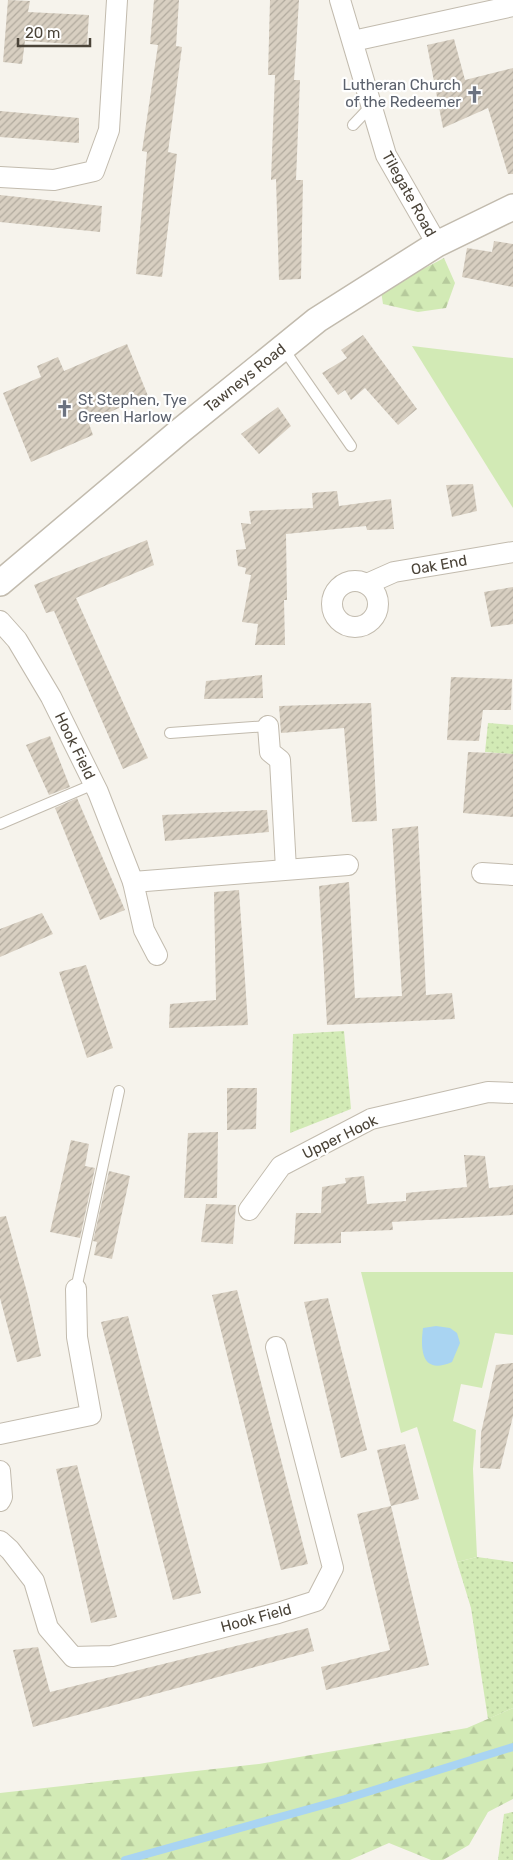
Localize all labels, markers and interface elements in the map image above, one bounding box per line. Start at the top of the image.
scale bar [18,15,90,47]
text: 20 m [25,24,60,42]
place label: Lutheran Church of the Redeemer [343,76,461,111]
church icon: Lutheran Church of the Redeemer [465,84,485,104]
street label: Tilegate Road [378,148,440,240]
street label: Tawneys Road [201,340,289,416]
place label: St Stephen, Tye Green Harlow [78,391,187,426]
church icon: St Stephen, Tye Green Harlow [54,399,74,419]
street label: Oak End [409,551,469,579]
street label: Hook Field [51,709,99,783]
street label: Upper Hook [299,1111,381,1163]
street label: Hook Field [219,1600,293,1636]

